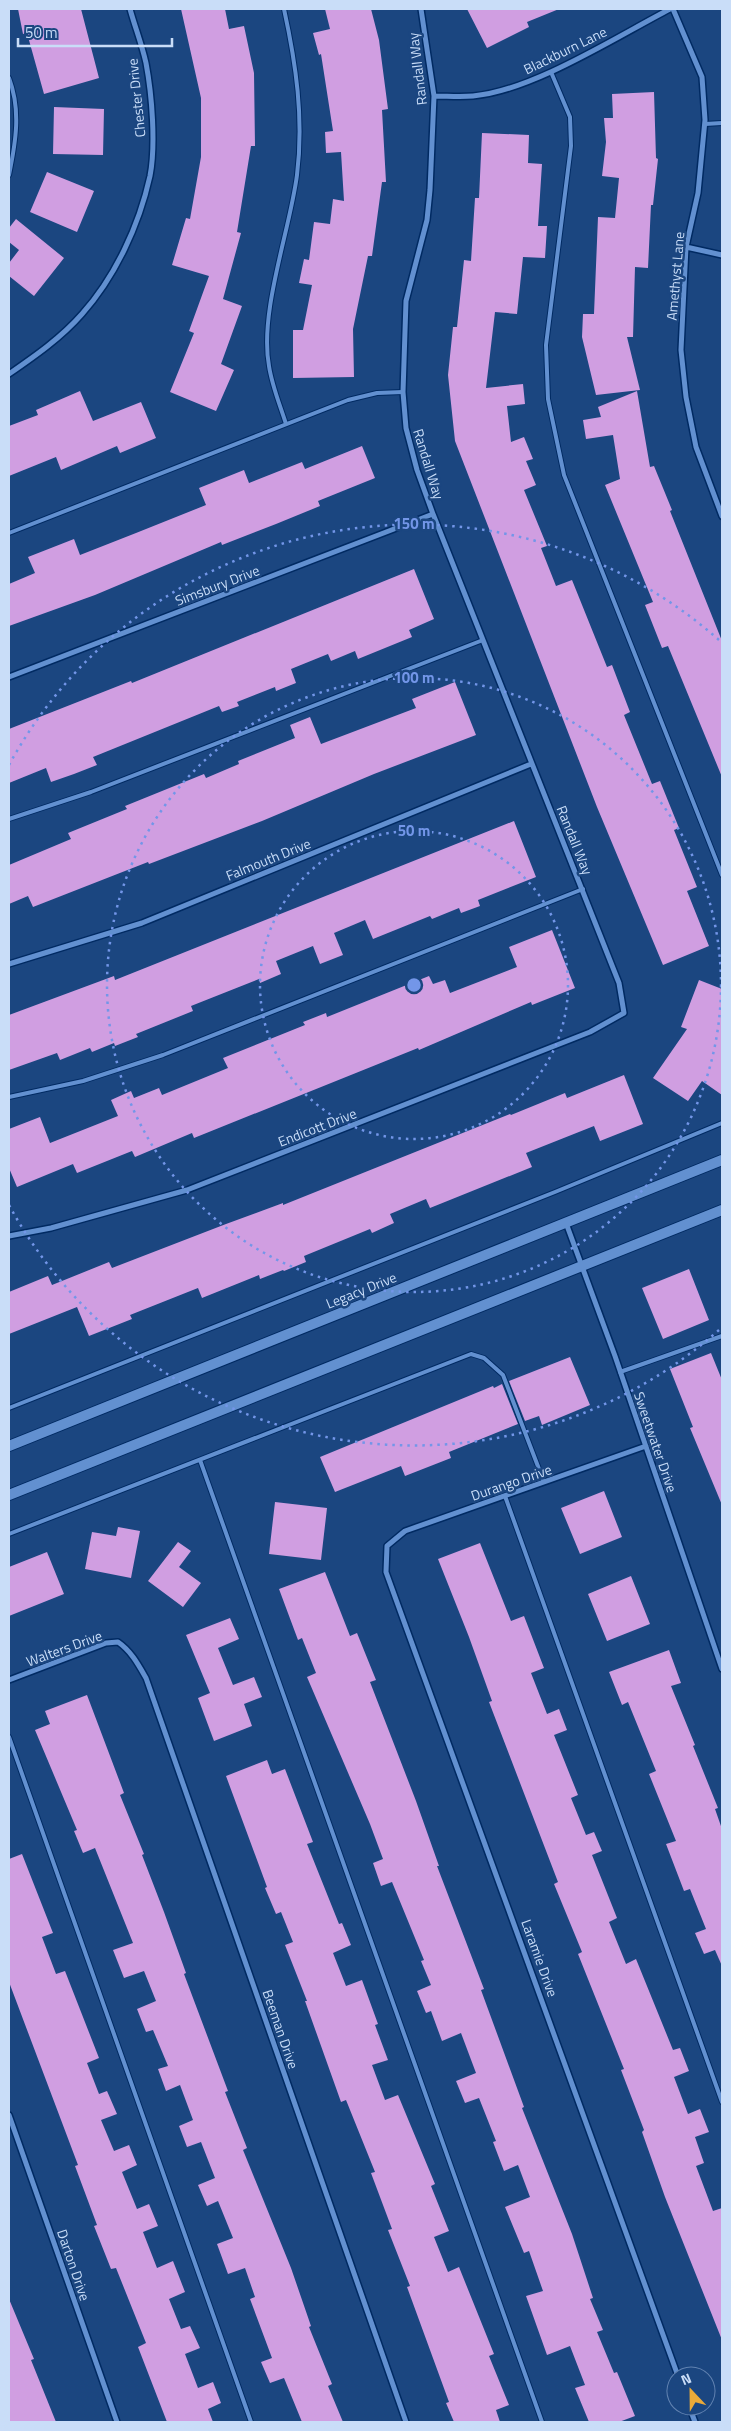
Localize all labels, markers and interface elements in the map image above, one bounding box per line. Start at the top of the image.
scale bar [18,15,171,47]
text: 50 m [25,21,58,44]
street label: Blackburn Lane [520,21,610,79]
street label: Randall Way [402,31,432,107]
street label: Chester Drive [121,57,151,139]
street label: Amethyst Lane [661,231,689,321]
street label: Randall Way [408,426,450,502]
text: 150 m [393,512,435,535]
street label: Simsbury Drive [172,559,262,611]
text: 100 m [393,666,435,689]
street label: Randall Way [552,802,599,878]
text: 50 m [398,819,430,842]
street label: Falmouth Drive [222,832,314,886]
centre of rings [405,976,423,994]
street label: Endicott Drive [275,1102,359,1152]
street label: Legacy Drive [323,1266,399,1314]
street label: Sweetwater Drive [629,1389,683,1495]
street label: Durango Drive [468,1458,554,1506]
street label: Walters Drive [23,1625,105,1671]
street label: Laramie Drive [516,1916,564,2000]
street label: Beeman Drive [258,1986,304,2072]
street label: Darton Drive [52,2226,96,2304]
north arrow [666,2366,716,2416]
text: N [678,2367,694,2390]

